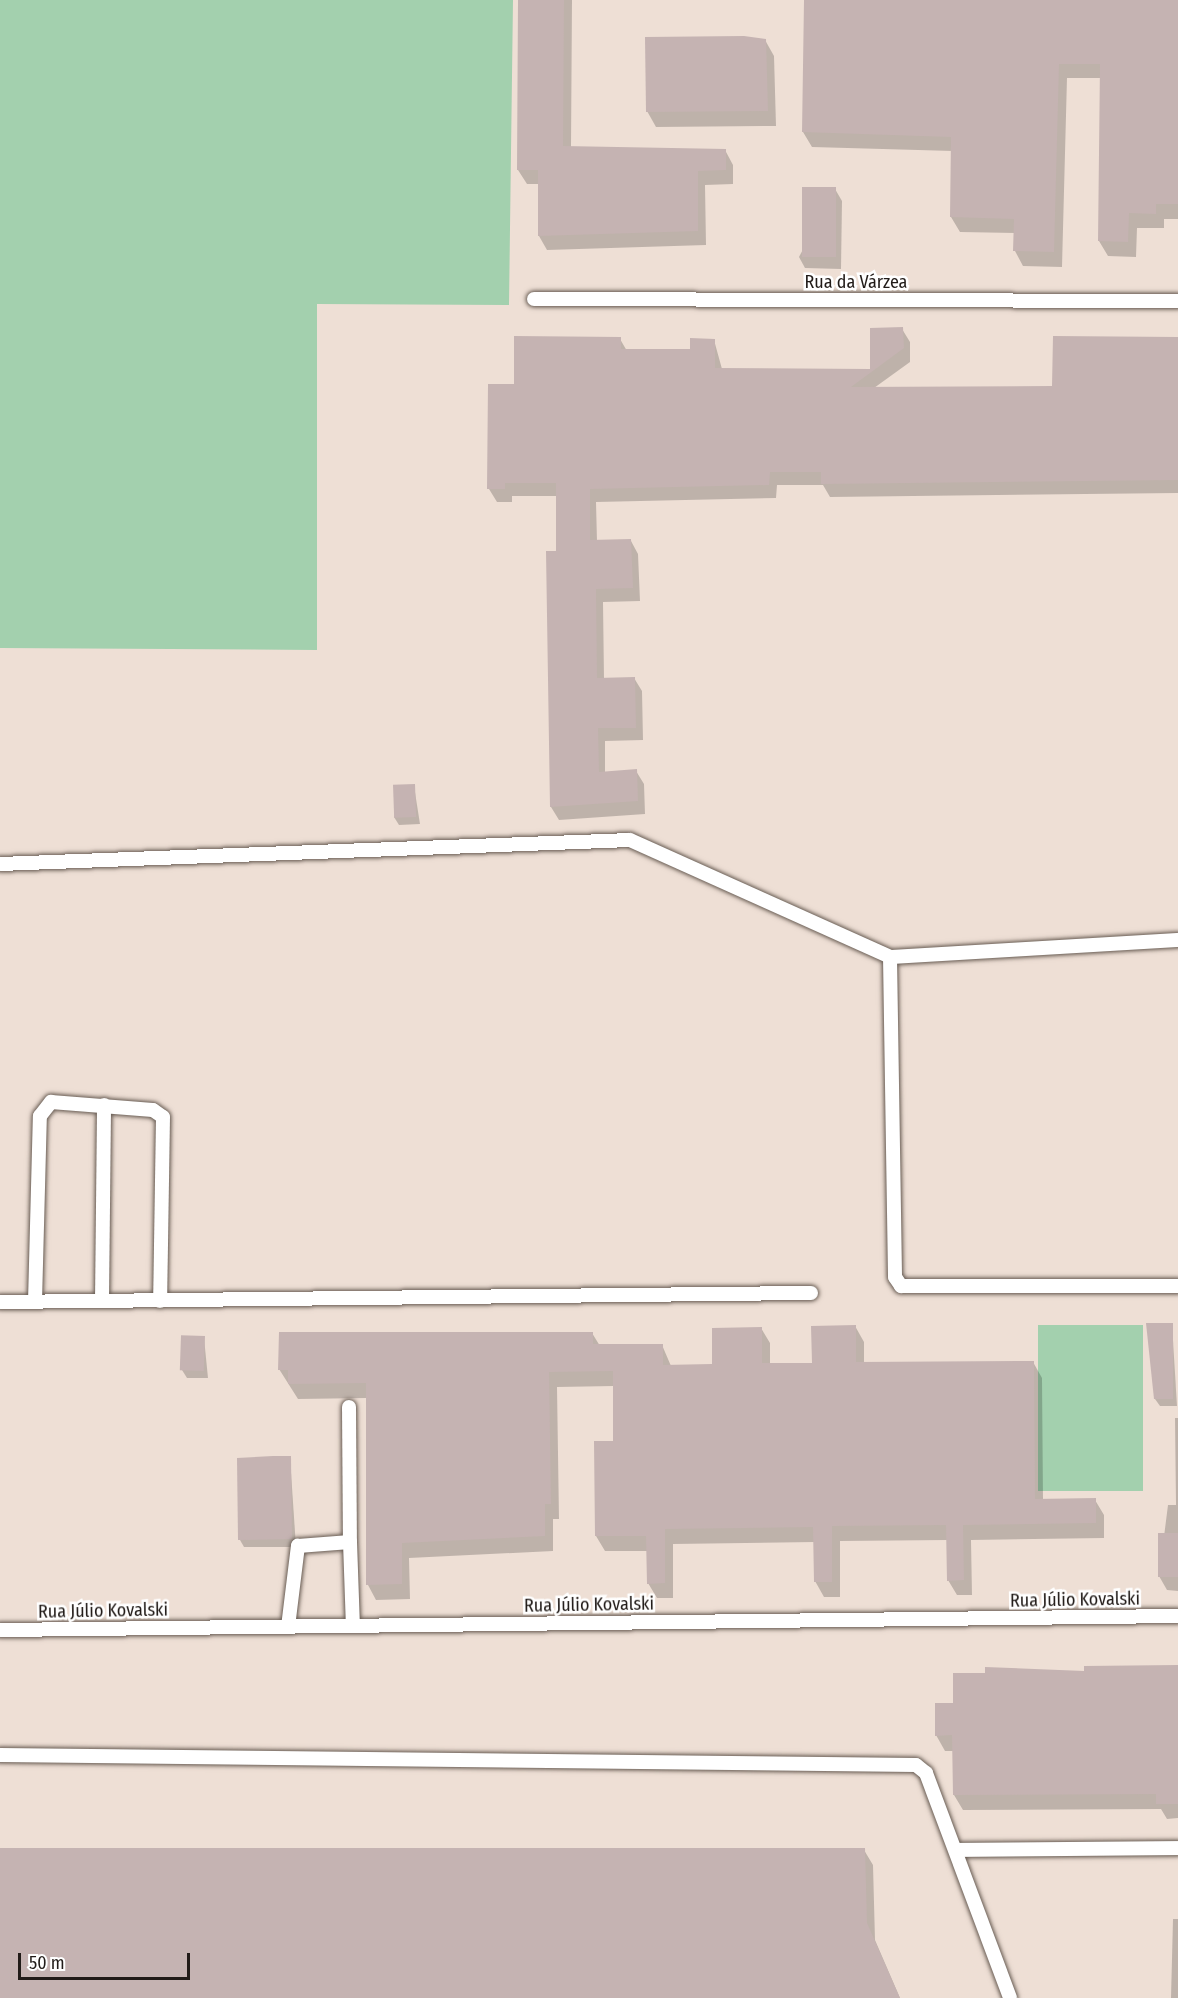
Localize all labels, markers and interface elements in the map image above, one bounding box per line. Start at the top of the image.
street label: Rua da Várzea [805,271,907,293]
street label: Rua Júlio Kovalski [1010,1588,1140,1612]
street label: Rua Júlio Kovalski [524,1593,654,1617]
street label: Rua Júlio Kovalski [38,1599,168,1623]
scale bar [21,1941,194,1979]
text: 50 m [29,1952,65,1974]

